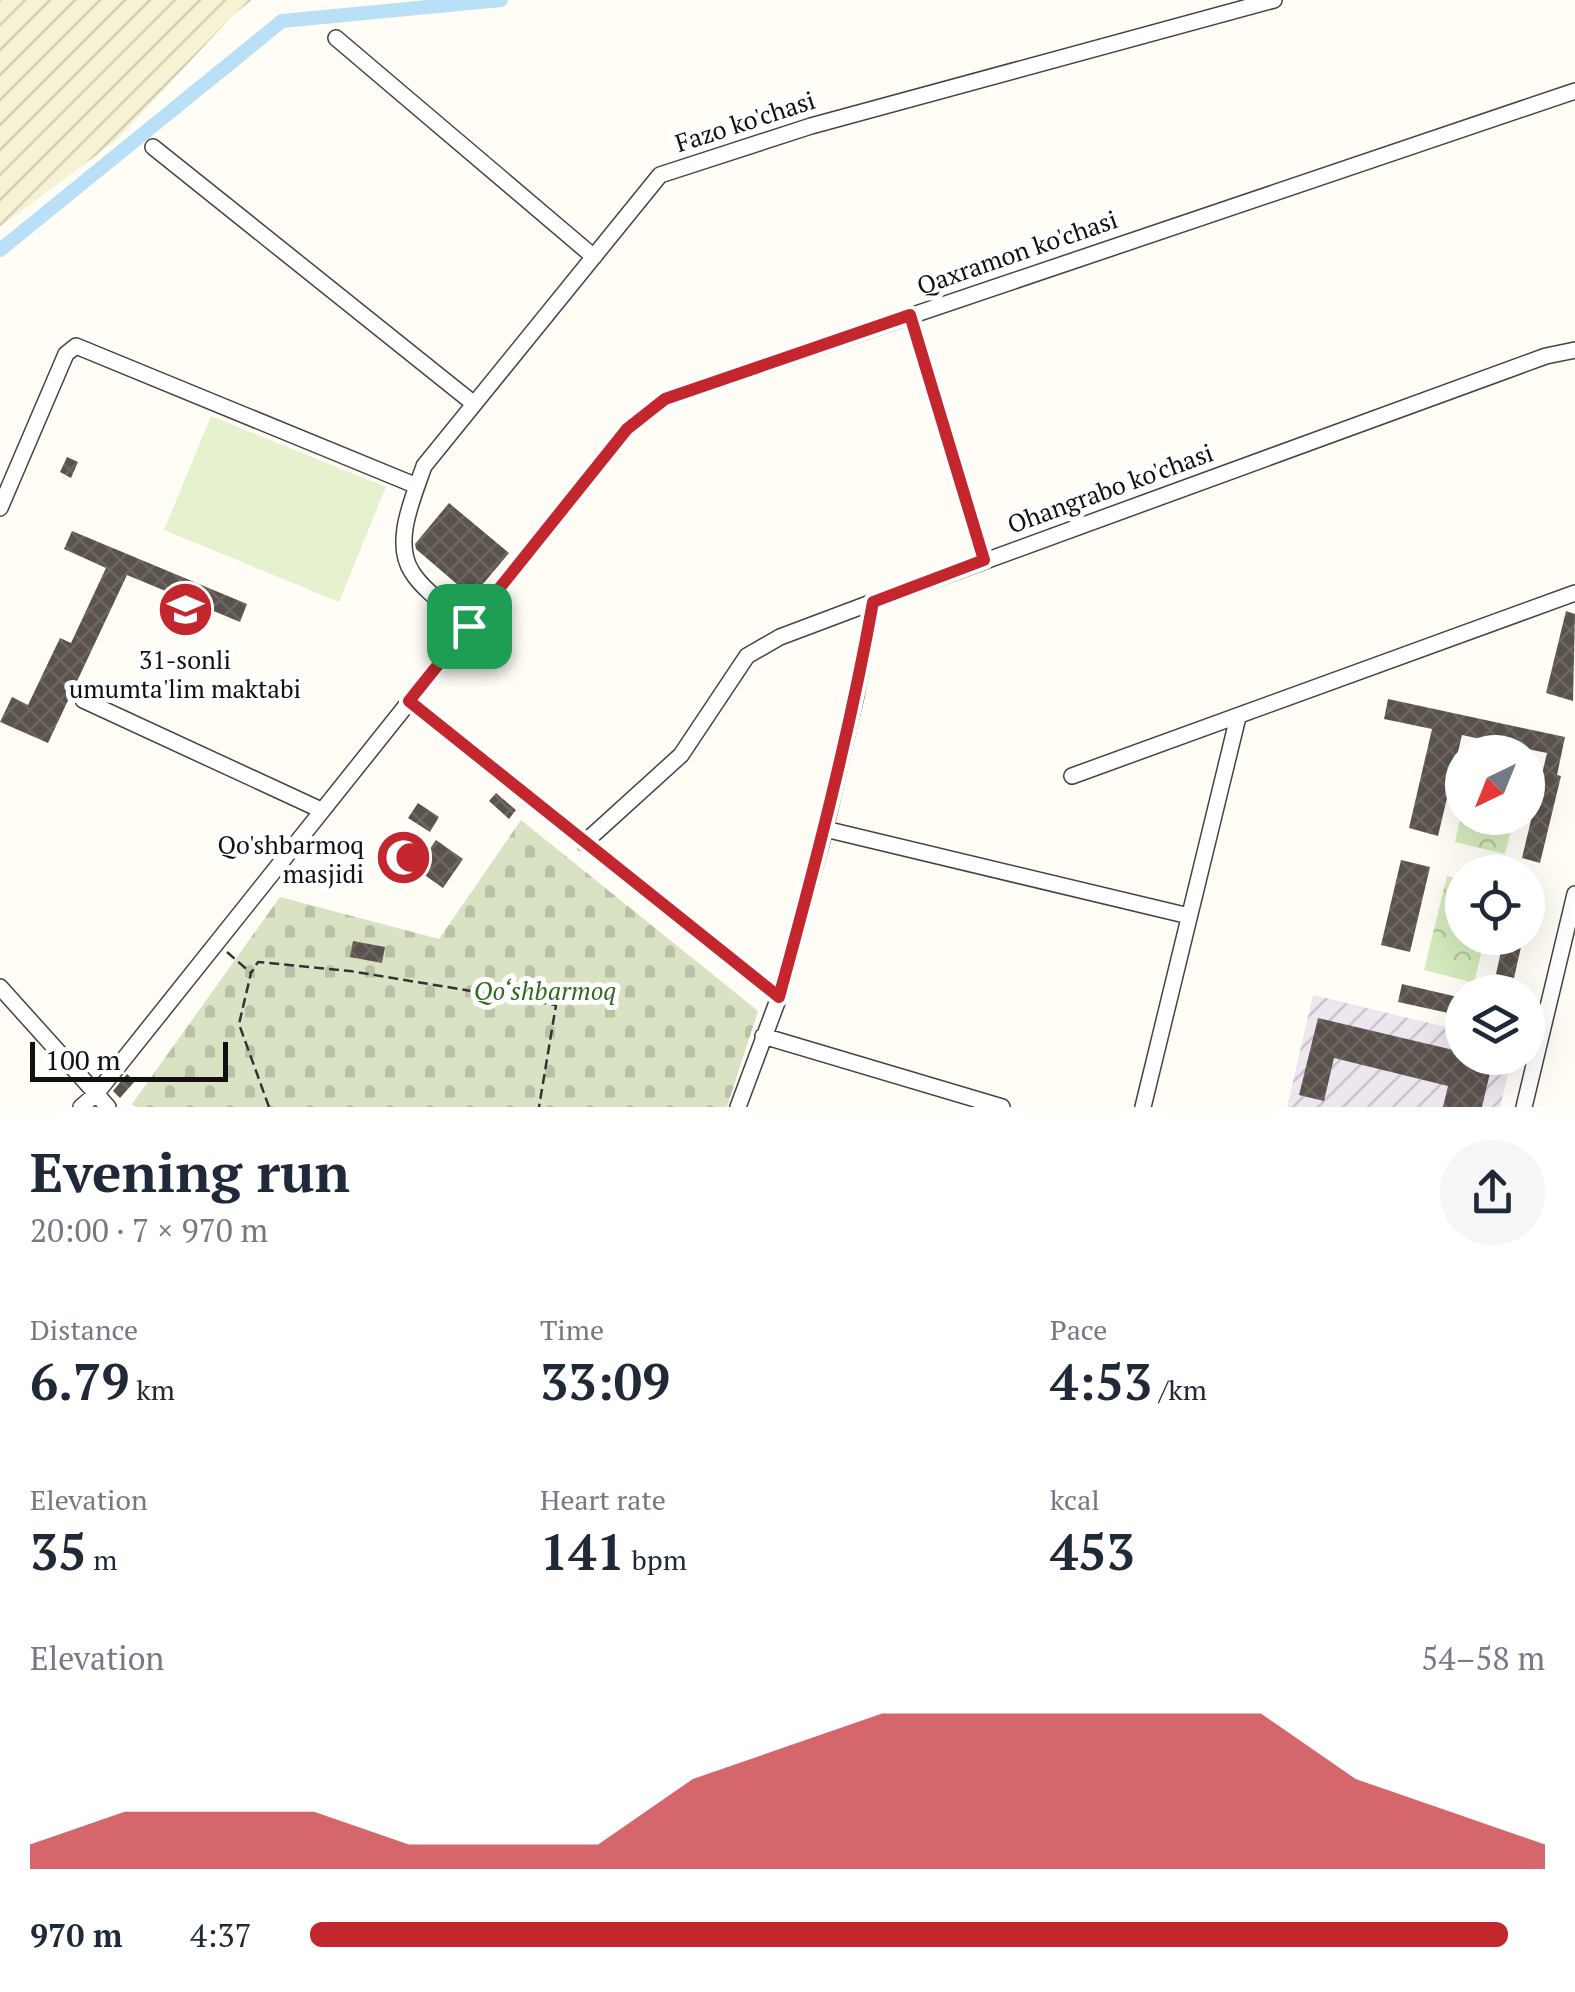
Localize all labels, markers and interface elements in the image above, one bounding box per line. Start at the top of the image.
street label: Fazo ko'chasi [671,83,819,159]
street label: Qaxramon ko'chasi [912,202,1122,302]
street label: Ohangrabo ko'chasi [1002,435,1218,541]
school or university icon: 31-sonli umumta'lim maktabi [155,580,215,640]
pin [427,584,512,669]
icon: arrive [442,599,497,654]
place label: 31-sonli umumta'lim maktabi [69,643,301,705]
north arrow [1445,735,1545,835]
map controls [1445,735,1545,1075]
place label: Qo'shbarmoq masjidi [217,828,364,890]
mosque icon: Qo'shbarmoq masjidi [373,828,433,888]
button: locate [1445,855,1545,955]
park label: Qo‘shbarmoq [474,974,616,1007]
button: layers [1445,975,1545,1075]
scale bar [30,1037,228,1082]
text: 100 m [45,1041,121,1078]
text: Evening run [30,1135,350,1208]
button: share [1440,1140,1545,1245]
text: 20:00 · 7 × 970 m [30,1209,268,1251]
text: Distance [30,1311,138,1348]
text: Time [540,1311,604,1348]
text: Pace [1050,1311,1107,1348]
text: 6.79 [30,1348,130,1414]
text: 33:09 [540,1348,670,1414]
text: 4:53 [1050,1348,1152,1414]
text: km [130,1371,175,1408]
text: /km [1152,1371,1207,1408]
text: Elevation [30,1481,148,1518]
text: Heart rate [540,1481,666,1518]
text: kcal [1050,1481,1100,1518]
text: 35 [30,1518,87,1584]
text: 141 [540,1518,625,1584]
text: 453 [1050,1518,1135,1584]
text: m [87,1541,117,1578]
text: bpm [625,1541,687,1578]
text: Elevation [30,1637,164,1679]
text: 54–58 m [1421,1637,1545,1679]
text: 970 m [30,1914,122,1956]
text: 4:37 [190,1914,252,1956]

